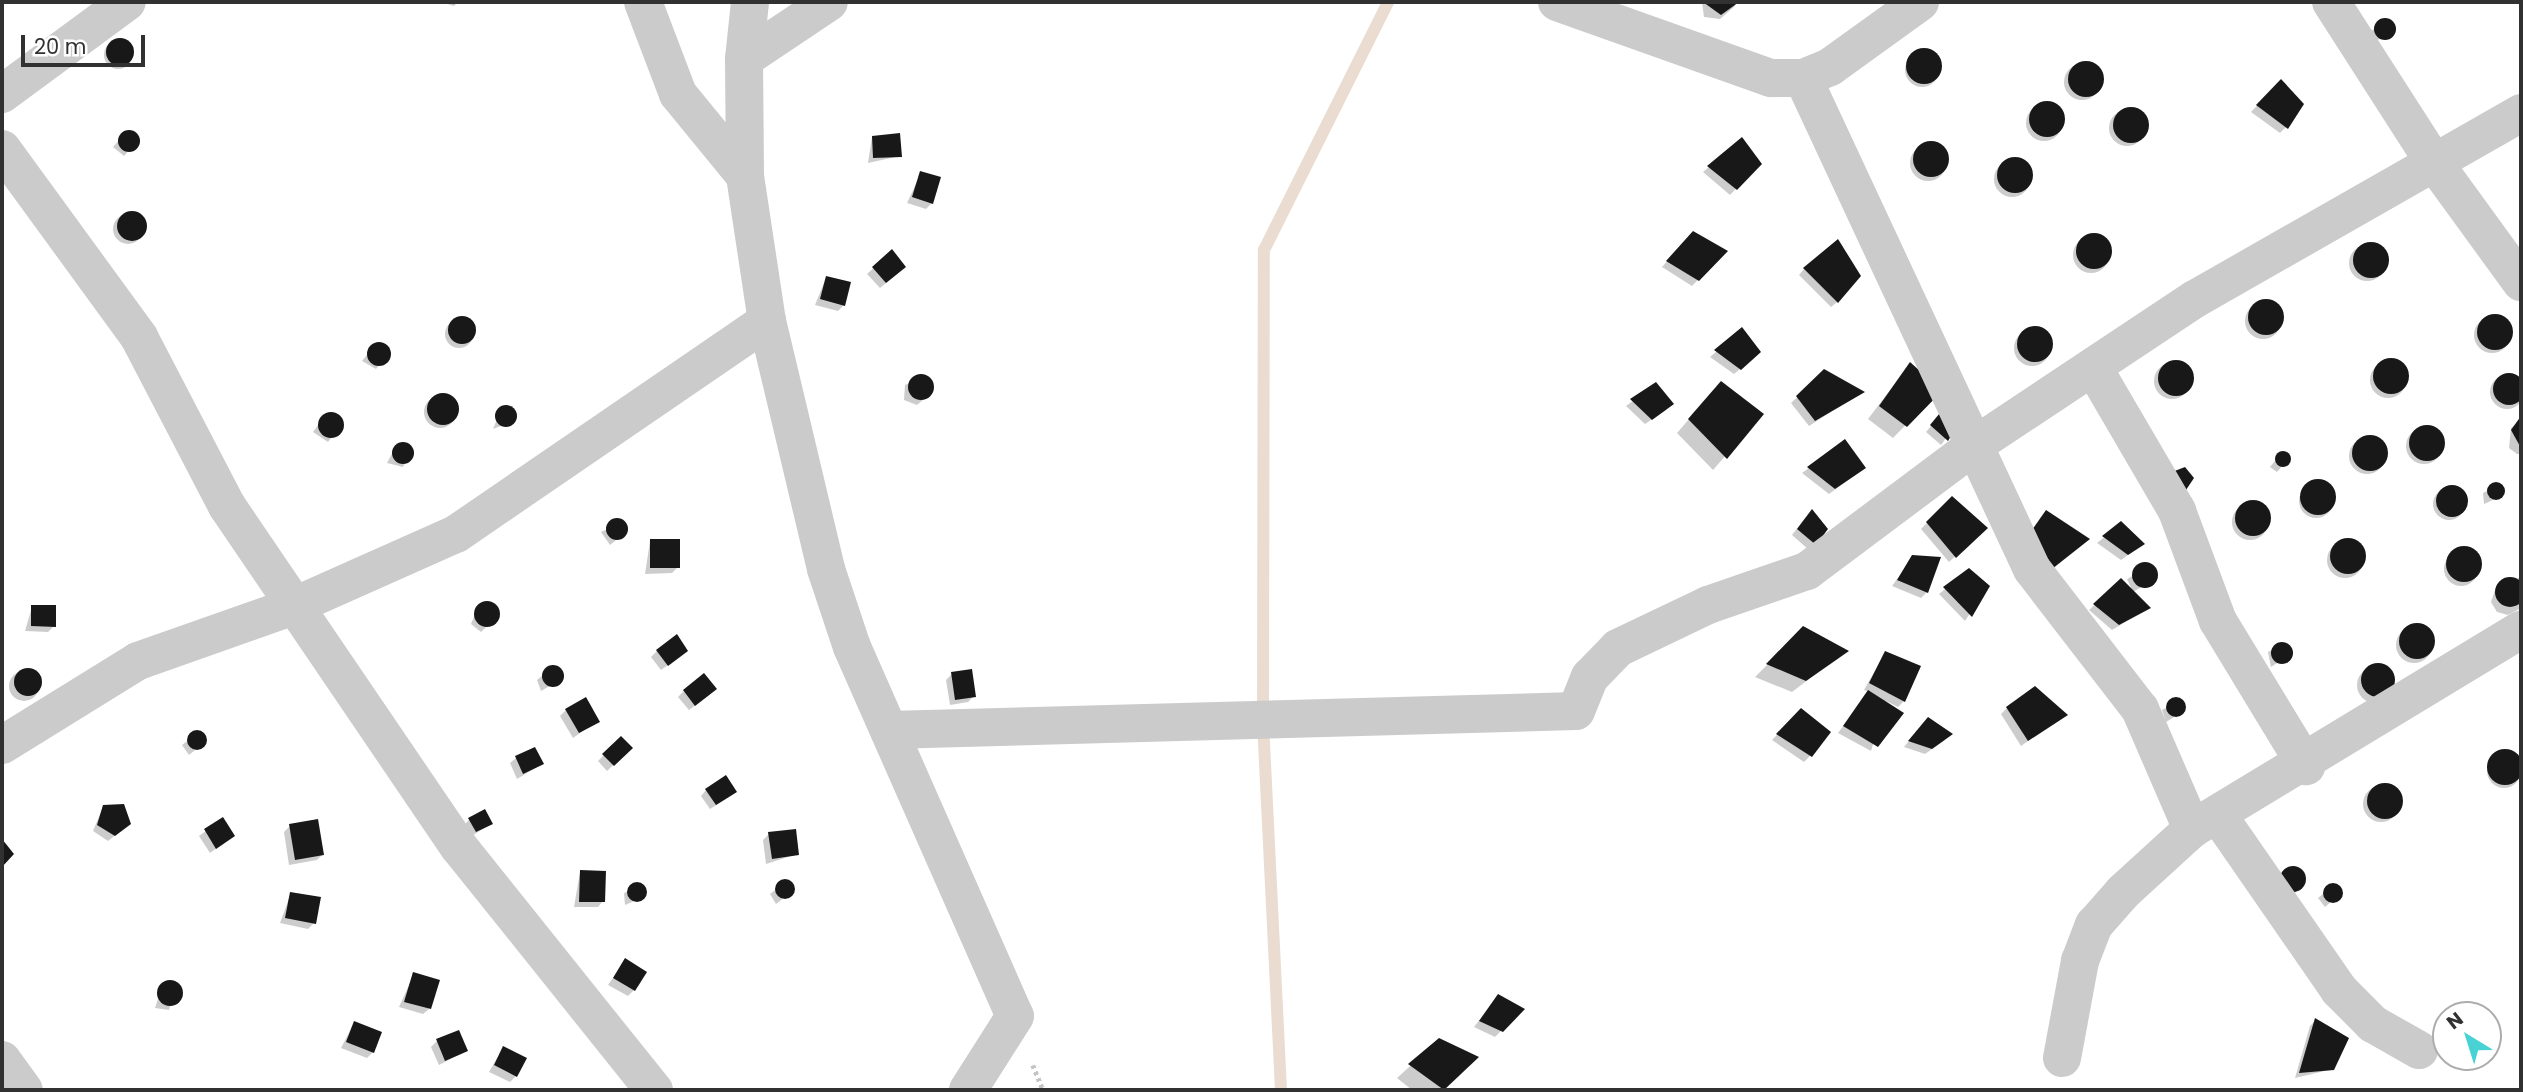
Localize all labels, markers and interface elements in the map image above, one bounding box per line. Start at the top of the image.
scale bar [24,21,149,65]
text: 20 m [34,32,87,61]
north arrow [2432,1001,2502,1071]
text: N [2441,1006,2469,1036]

